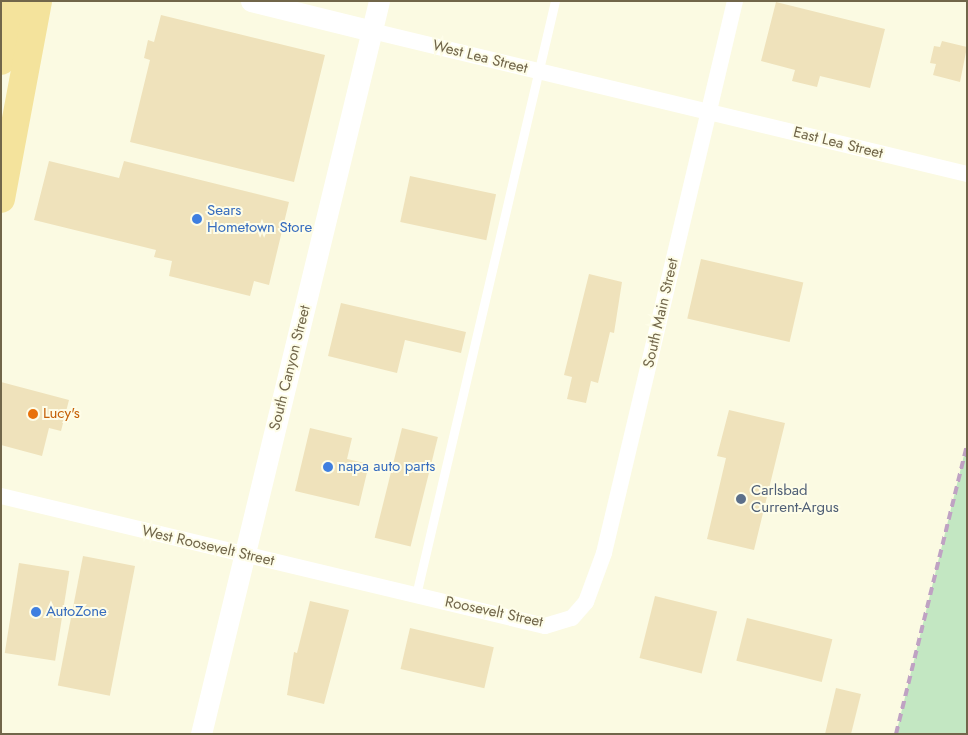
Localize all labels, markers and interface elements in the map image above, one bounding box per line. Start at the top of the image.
street label: West Lea Street [431,36,529,78]
street label: East Lea Street [791,123,885,163]
place label: Sears Hometown Store [207,201,312,236]
marker: Sears Hometown Store [191,213,203,225]
street label: South Main Street [640,257,682,369]
street label: South Canyon Street [266,304,314,432]
place label: Lucy's [43,405,80,423]
marker: Lucy's [27,408,39,420]
place label: napa auto parts [338,458,435,476]
marker: napa auto parts [322,461,334,473]
place label: Carlsbad Current-Argus [751,481,839,516]
marker: Carlsbad Current-Argus [735,493,747,505]
street label: West Roosevelt Street [140,522,276,570]
street label: Roosevelt Street [443,593,545,631]
place label: AutoZone [46,603,107,621]
marker: AutoZone [30,606,42,618]

